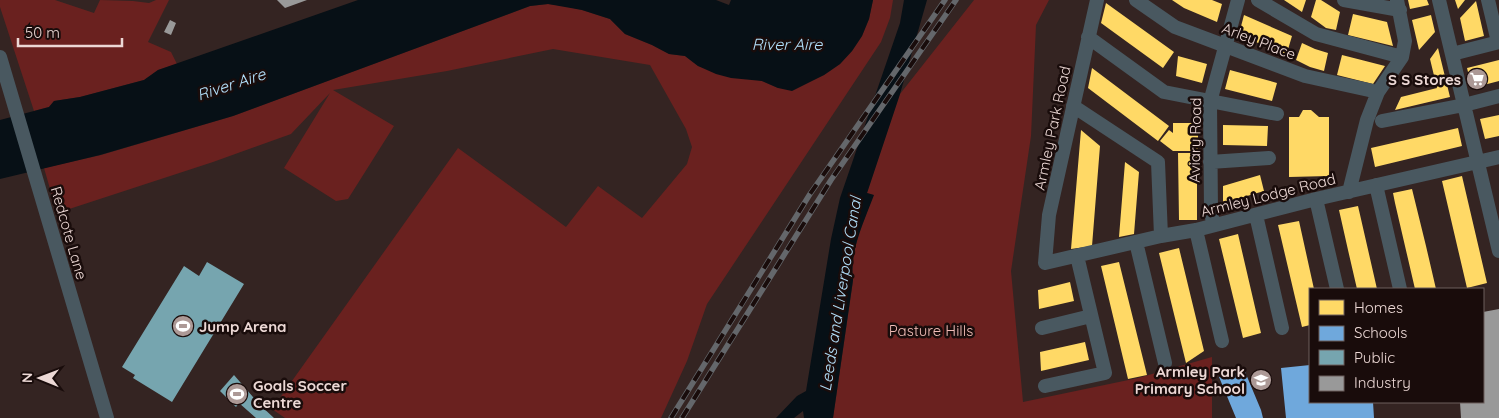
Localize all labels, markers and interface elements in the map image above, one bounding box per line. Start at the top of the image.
scale bar [18,15,121,47]
street label: Arley Place [1219,18,1299,64]
text: 50 m [25,23,60,42]
water label: River Aire [752,34,823,54]
water label: River Aire [194,63,269,104]
street label: Armley Park Road [1030,64,1074,192]
supermarket icon: S S Stores [1465,67,1489,91]
place label: S S Stores [1388,70,1461,89]
street label: Aviary Road [1185,97,1205,183]
street label: Armley Lodge Road [1199,169,1337,221]
street label: Redcote Lane [47,184,91,282]
water label: Leeds and Liverpool Canal [815,193,866,393]
legend [1309,288,1484,403]
text: Homes [1354,298,1403,317]
sports icon: Jump Arena [171,314,195,338]
place label: Jump Arena [199,317,287,336]
park label: Pasture Hills [889,321,973,340]
text: Schools [1354,323,1407,342]
text: Public [1354,348,1395,367]
north arrow [15,353,65,403]
place label: Armley Park Primary School [1135,362,1245,398]
school or university icon: Armley Park Primary School [1249,368,1273,392]
text: N [18,372,36,383]
text: Industry [1354,373,1411,392]
place label: Goals Soccer Centre [253,376,347,412]
sports icon: Goals Soccer Centre [225,382,249,406]

